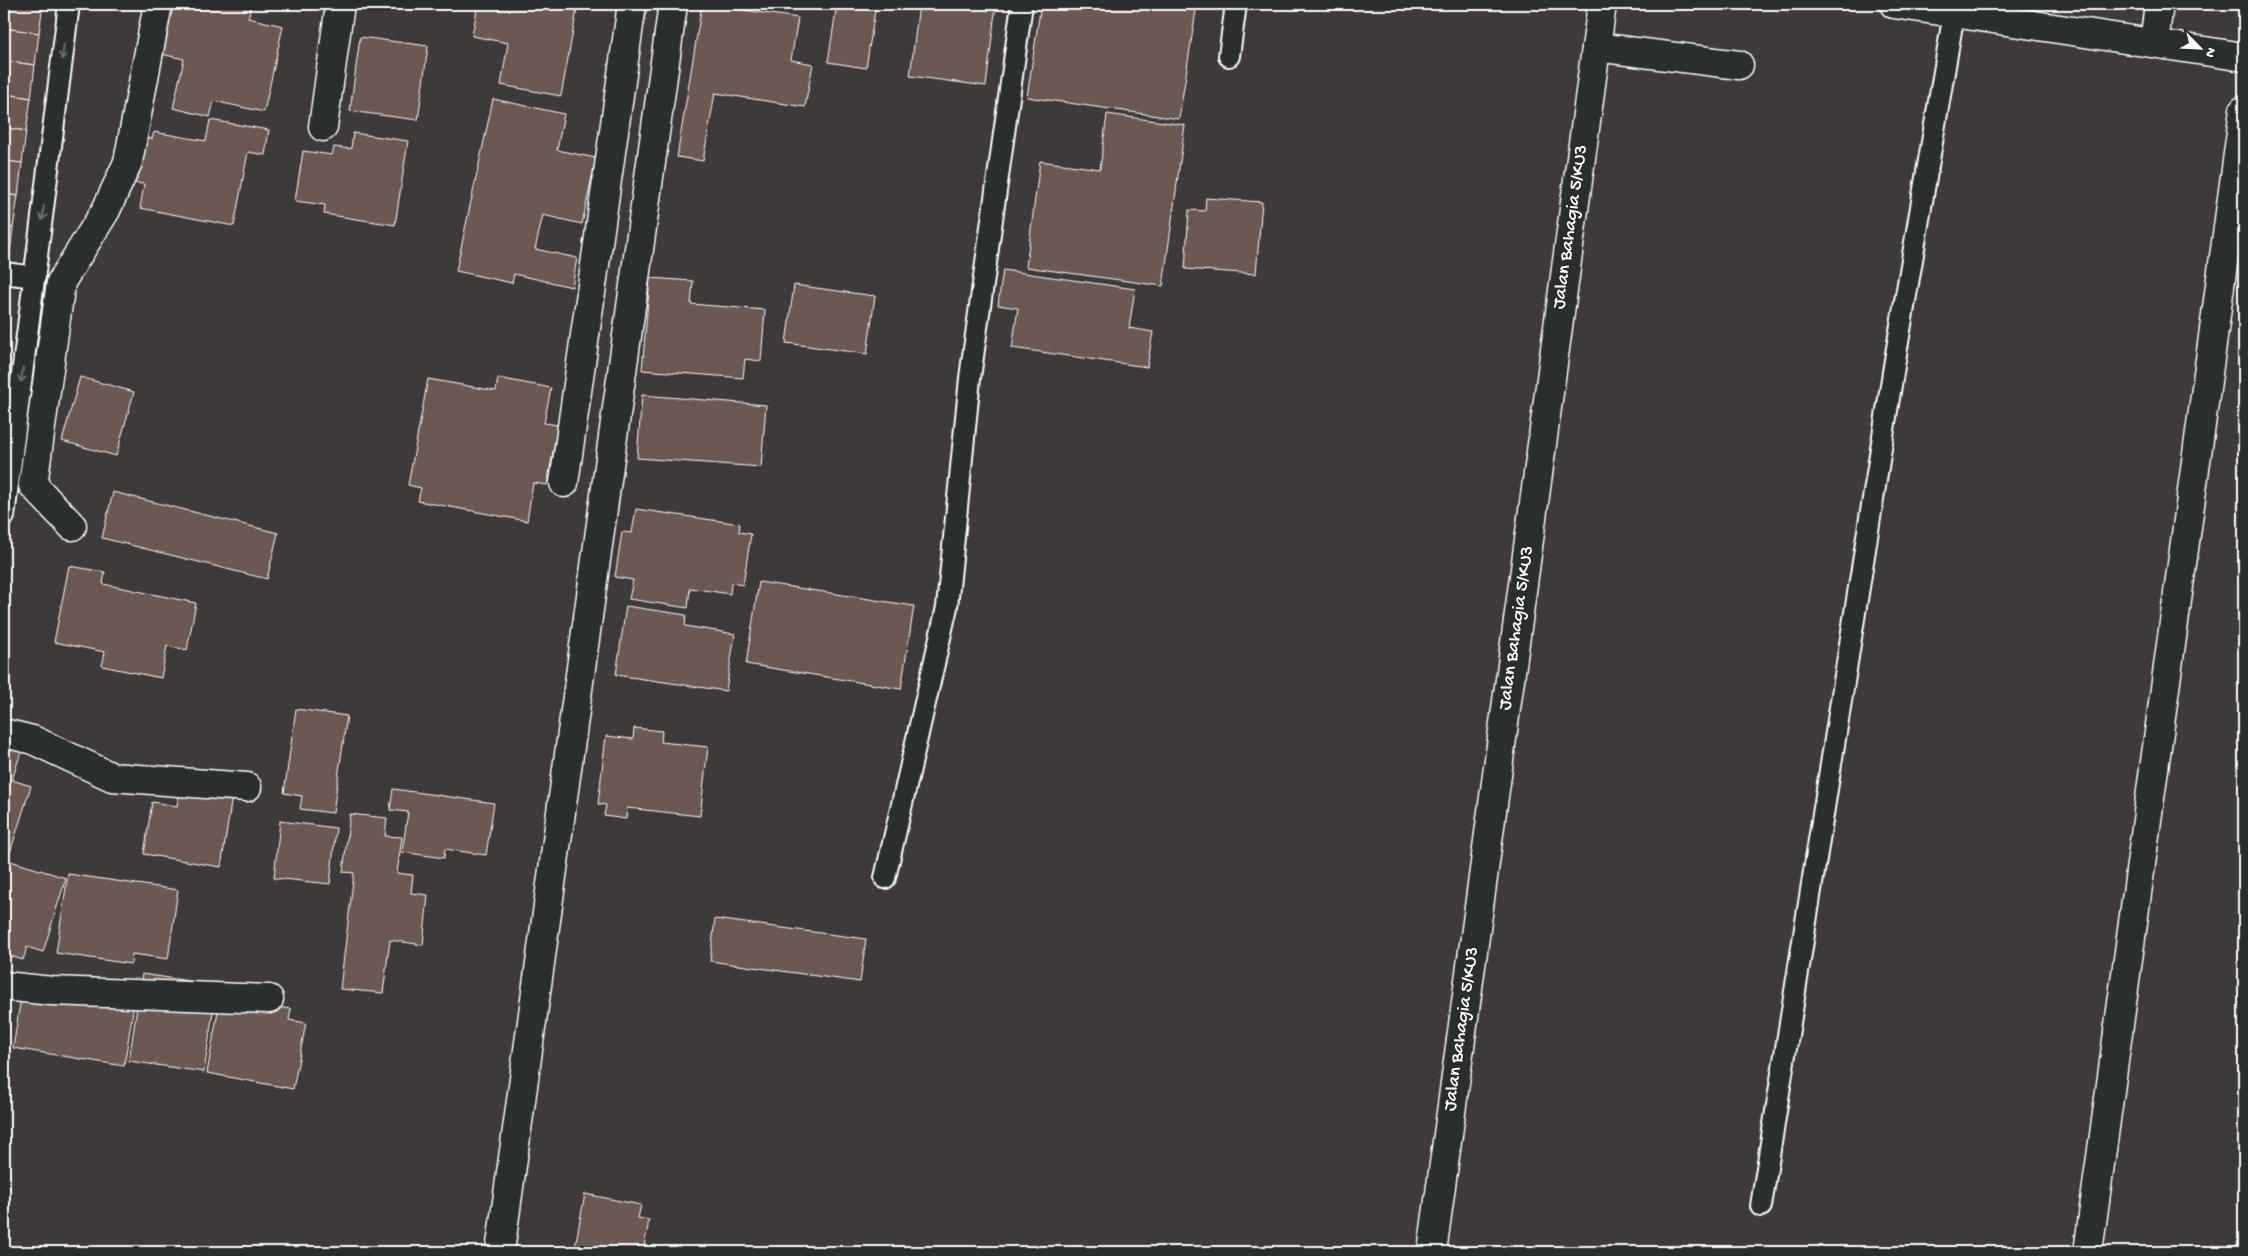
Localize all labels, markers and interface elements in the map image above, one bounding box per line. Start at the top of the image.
north arrow [2176,22,2226,72]
one-way arrow [58,44,68,60]
text: N [2200,45,2219,60]
street label: Jalan Bahagia 5/KU3 [1548,143,1594,311]
one-way arrow [38,205,48,221]
one-way arrow [17,366,27,382]
street label: Jalan Bahagia 5/KU3 [1494,544,1540,712]
street label: Jalan Bahagia 5/KU3 [1439,945,1485,1113]

